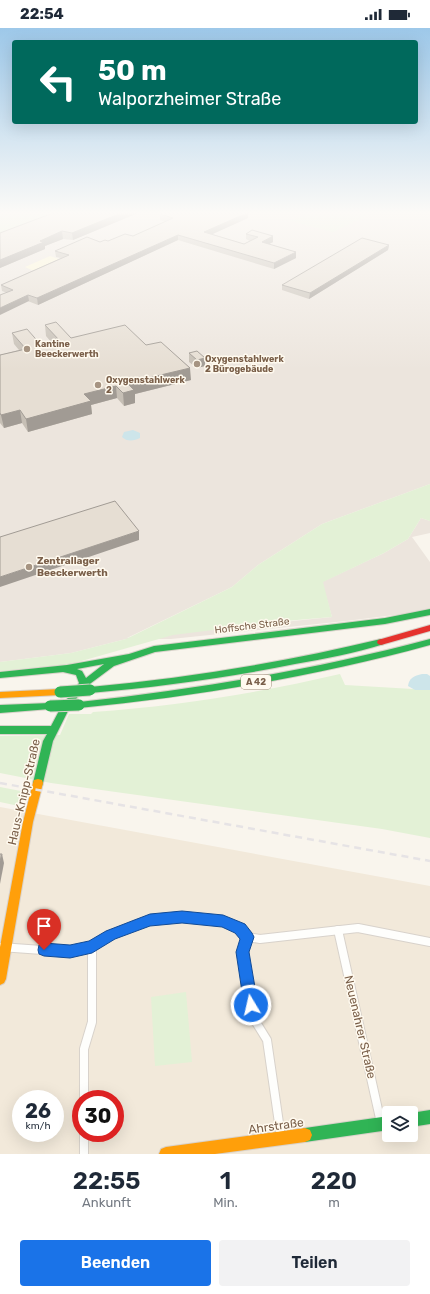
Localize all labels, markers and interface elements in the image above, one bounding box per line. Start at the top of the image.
text: 22:54 [20,5,64,23]
text: 50 m [98,54,167,87]
icon: left [32,56,84,108]
text: Walporzheimer Straße [98,88,281,110]
place label: Kantine Beeckerwerth [35,339,99,359]
marker: Kantine Beeckerwerth [22,344,32,354]
place label: Oxygenstahlwerk 2 Bürogebäude [205,354,284,375]
marker: Oxygenstahlwerk 2 Bürogebäude [192,359,202,369]
place label: Oxygenstahlwerk 2 [106,375,185,395]
marker: Oxygenstahlwerk 2 [93,380,103,390]
place label: Zentrallager Beeckerwerth [37,555,108,579]
marker: Zentrallager Beeckerwerth [24,562,34,572]
street label: Hoffsche Straße [214,615,291,637]
road number: A 42 [241,675,271,689]
street label: Haus-Knipp-Straße [5,737,43,846]
pin [27,909,61,950]
icon: arrive [33,915,55,937]
street label: Neuenahrer Straße [341,974,379,1080]
position arrow [230,984,272,1026]
speed limit sign: 30 [72,1090,124,1142]
text: 26 [25,1099,51,1123]
map controls [382,1106,418,1142]
button: layers [382,1106,418,1142]
street label: Ahrstraße [247,1115,305,1137]
text: km/h [26,1120,50,1132]
text: 22:55 [73,1167,140,1195]
text: 1 [220,1167,231,1195]
text: 220 [311,1167,357,1195]
text: Ankunft [82,1195,131,1210]
text: Min. [213,1195,238,1210]
text: m [328,1195,340,1210]
button: Beenden [20,1240,211,1286]
button: Teilen [219,1240,410,1286]

